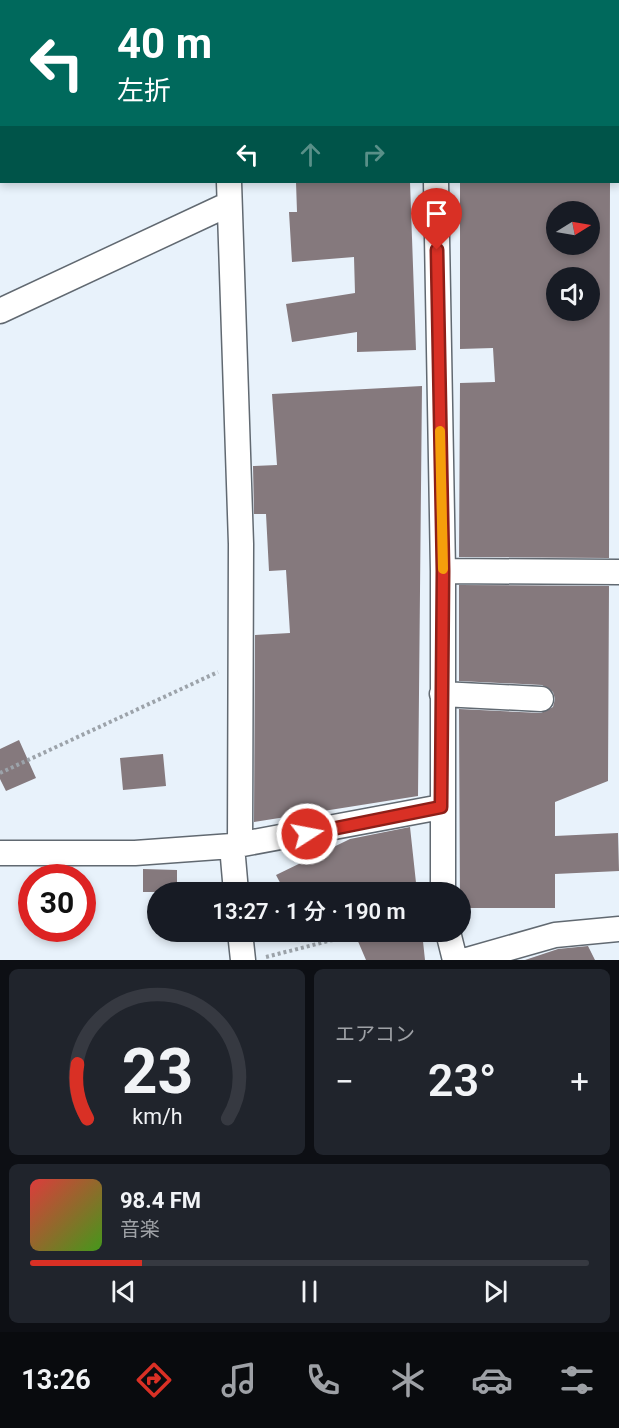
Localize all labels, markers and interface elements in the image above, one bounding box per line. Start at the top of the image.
text: 40 m [117,19,212,68]
icon: left [18,24,96,102]
text: 左折 [117,75,171,107]
icon: left [231,138,264,171]
icon: ahead [294,138,327,171]
icon: right [357,138,390,171]
pin [411,188,462,250]
icon: arrive [420,197,453,230]
north arrow [546,201,600,255]
map controls [546,201,600,321]
button: sound [546,267,600,321]
position arrow [275,802,339,866]
speed limit sign: 30 [18,864,96,942]
text: 13:27 · 1 分 · 190 m [212,899,406,924]
text: エアコン [335,1022,415,1046]
text: 23 [121,1035,193,1108]
text: 23° [428,1054,496,1107]
text: − [335,1062,354,1101]
text: + [570,1062,589,1101]
text: km/h [132,1104,182,1129]
text: 98.4 FM [120,1188,201,1213]
text: 音楽 [120,1217,160,1241]
icon: previous [107,1275,140,1308]
icon: pause [293,1275,326,1308]
icon: next [479,1275,512,1308]
icon: directions [133,1359,175,1401]
icon: music [218,1359,260,1401]
icon: phone [302,1359,344,1401]
icon: climate [387,1359,429,1401]
icon: car [471,1359,513,1401]
icon: filters [556,1359,598,1401]
text: 13:26 [21,1364,91,1396]

